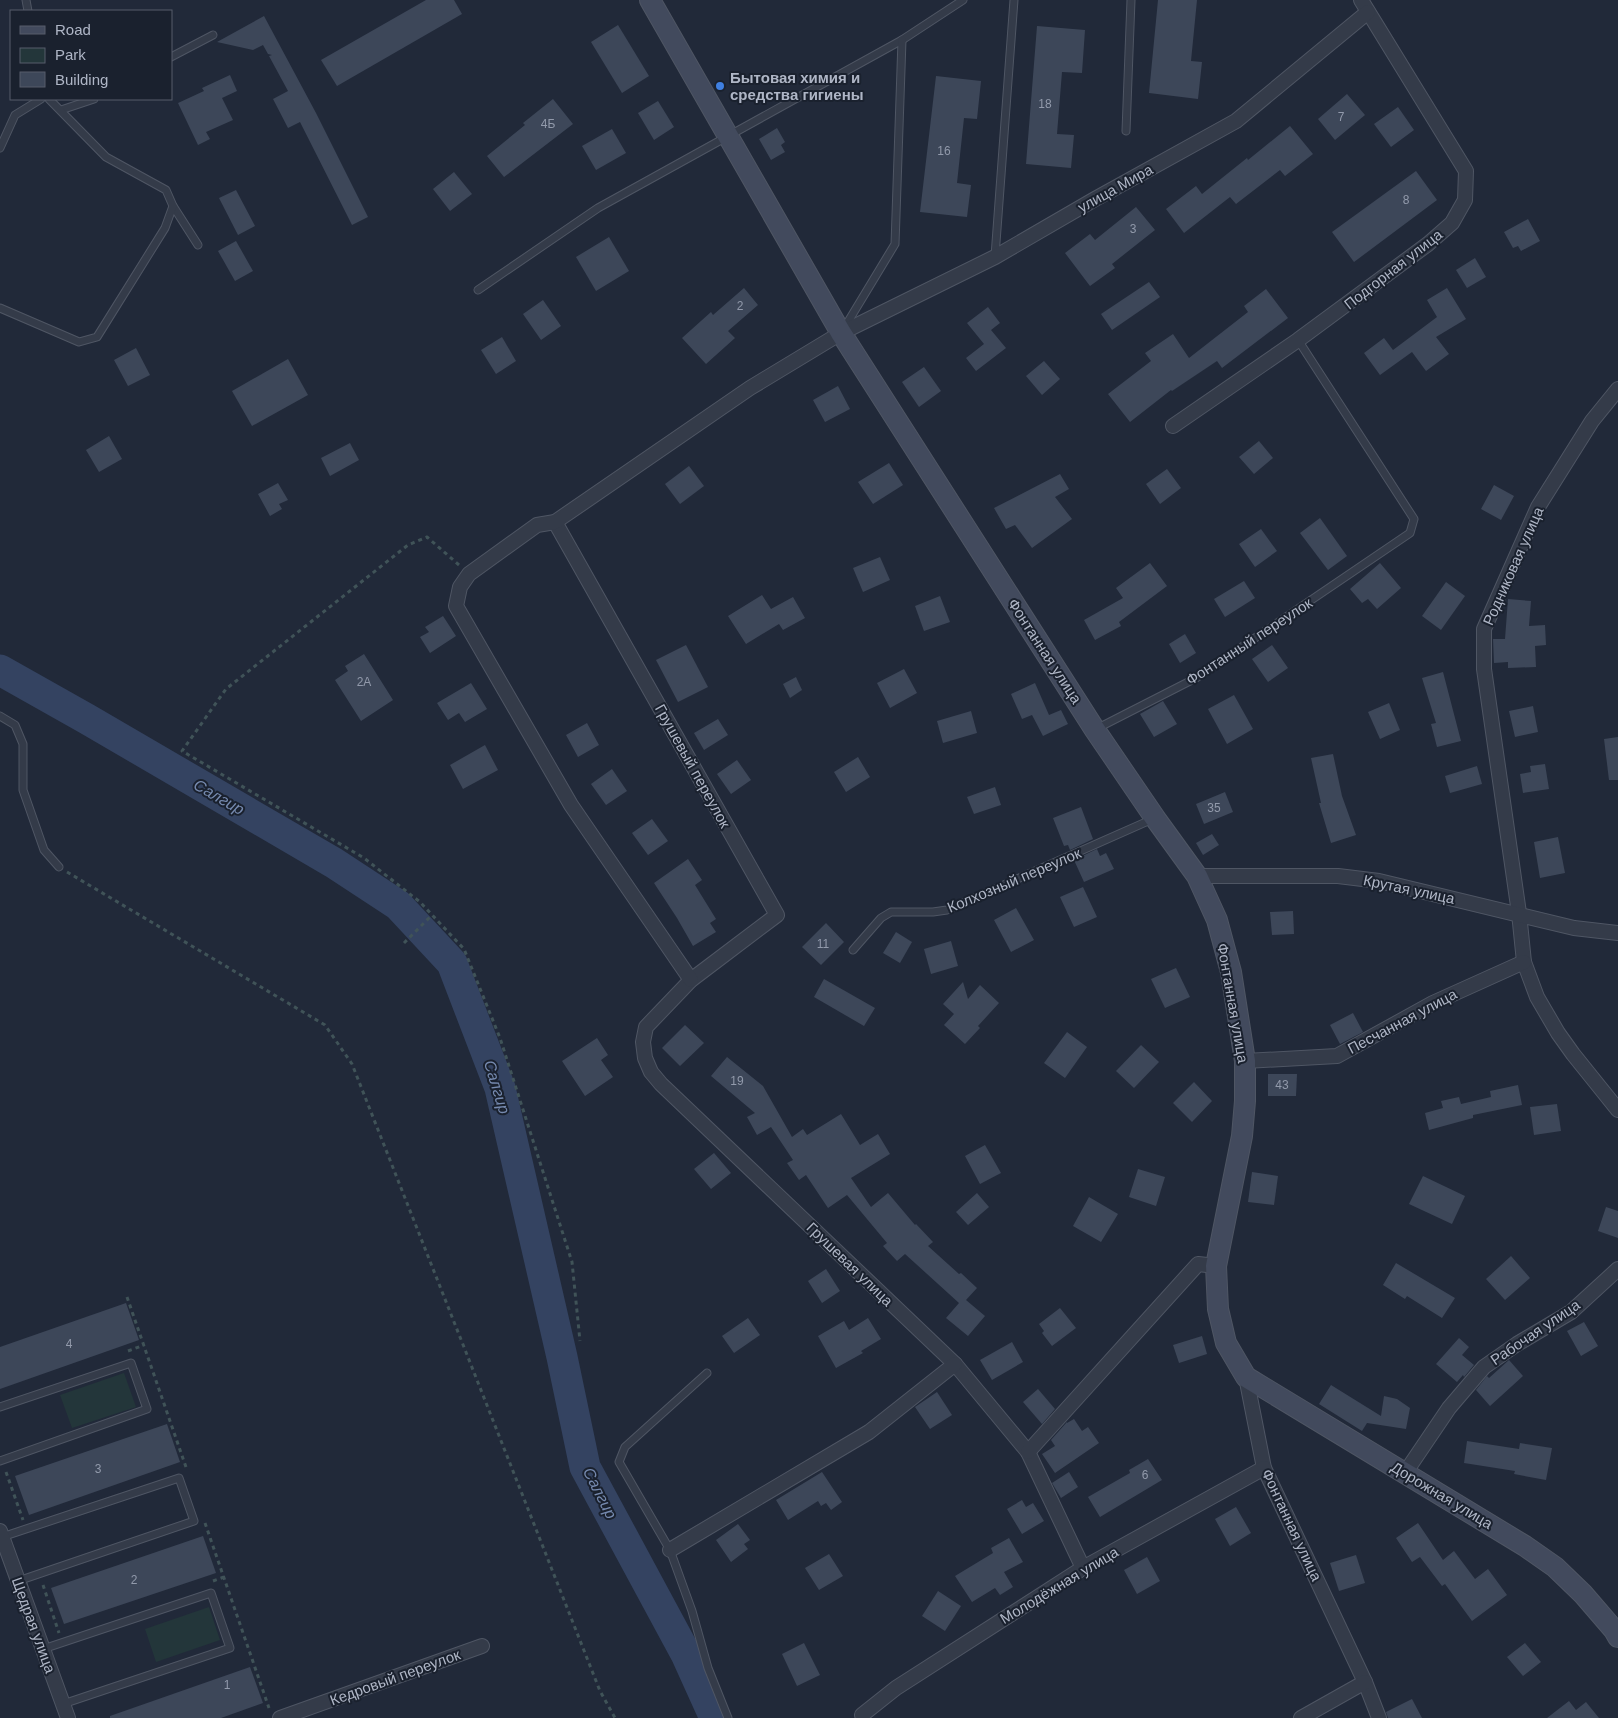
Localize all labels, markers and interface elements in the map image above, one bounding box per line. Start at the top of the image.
legend [10,10,172,100]
text: Road [55,21,91,38]
text: Park [55,46,86,63]
place label: Бытовая химия и средства гигиены [730,69,864,103]
text: Building [55,71,108,88]
marker: Бытовая химия и средства гигиены [714,80,726,92]
house number: 18 [1038,97,1052,111]
house number: 7 [1338,110,1345,124]
house number: 4Б [541,117,555,131]
house number: 16 [937,144,951,158]
street label: улица Мира [1075,160,1156,216]
house number: 8 [1403,193,1410,207]
house number: 3 [1130,222,1137,236]
street label: Подгорная улица [1341,225,1446,312]
house number: 2 [737,299,744,313]
street label: Родниковая улица [1479,504,1547,628]
street label: Фонтанный переулок [1183,594,1316,688]
street label: Фонтанная улица [1005,595,1086,707]
house number: 2А [357,675,371,689]
street label: Грушевый переулок [652,701,734,831]
water label: Салгир [191,776,247,818]
house number: 35 [1207,801,1221,815]
street label: Колхозный переулок [945,844,1084,916]
street label: Крутая улица [1362,871,1457,907]
house number: 11 [817,937,830,951]
street label: Фонтанная улица [1214,942,1252,1065]
street label: Песчанная улица [1345,985,1460,1057]
water label: Салгир [481,1058,513,1116]
house number: 19 [730,1074,744,1088]
house number: 43 [1275,1078,1289,1092]
street label: Грушевая улица [803,1219,897,1310]
street label: Рабочая улица [1487,1295,1583,1368]
house number: 4 [66,1337,73,1351]
street label: Дорожная улица [1388,1458,1496,1532]
house number: 3 [95,1462,102,1476]
water label: Салгир [580,1465,620,1522]
street label: Фонтанная улица [1259,1466,1326,1584]
house number: 6 [1142,1468,1149,1482]
street label: Молодёжная улица [997,1543,1122,1627]
house number: 2 [131,1573,138,1587]
street label: Щедрая улица [9,1575,59,1676]
street label: Кедровый переулок [328,1645,463,1708]
house number: 1 [224,1678,231,1692]

